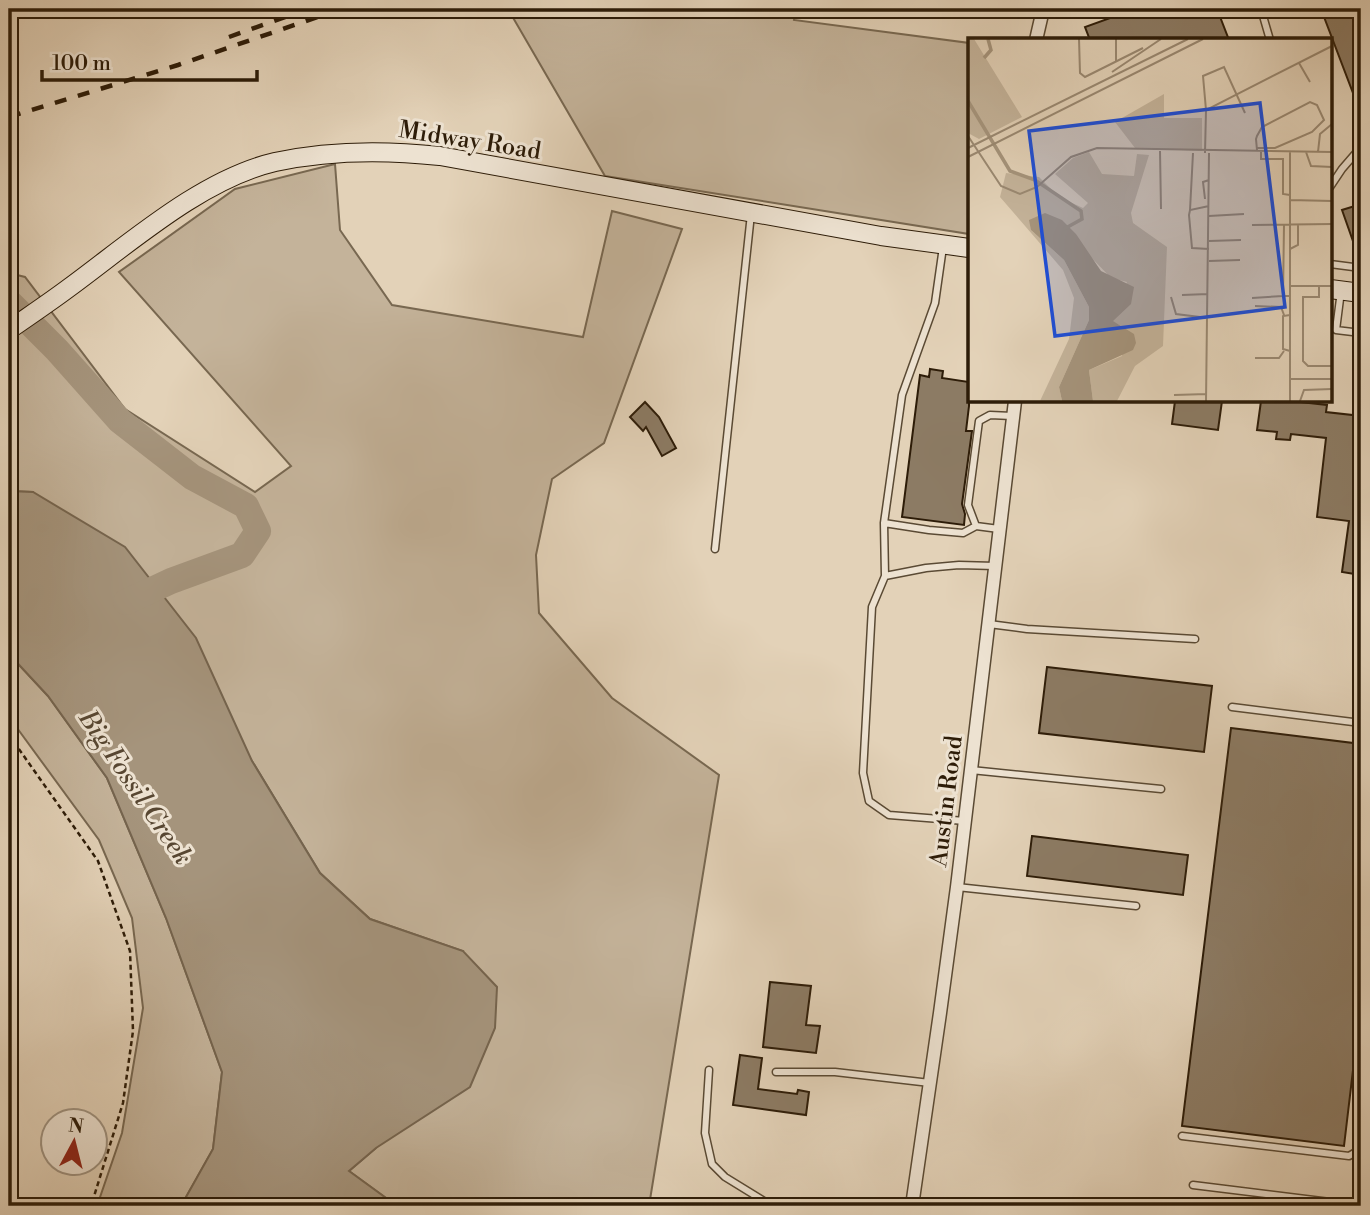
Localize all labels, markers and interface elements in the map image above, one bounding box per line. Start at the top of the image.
scale bar [42,38,257,82]
inset map [968,38,1332,402]
text: 100 m [52,51,111,77]
street label: Midway Road [396,115,544,167]
water label: Big Fossil Creek [71,703,199,871]
street label: Austin Road [924,733,970,869]
north arrow [38,1106,108,1176]
text: N [67,1113,85,1139]

